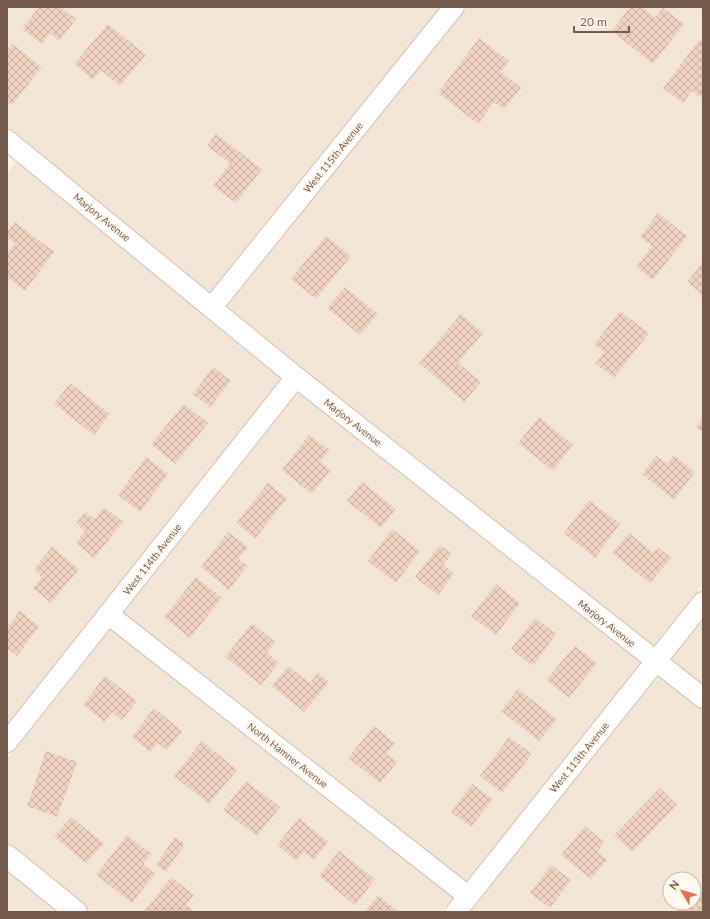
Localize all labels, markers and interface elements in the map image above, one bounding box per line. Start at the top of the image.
scale bar [574,8,629,34]
text: 20 m [580,14,607,29]
street label: West 115th Avenue [301,119,365,195]
street label: Marjory Avenue [71,190,133,244]
street label: Marjory Avenue [322,396,384,448]
street label: West 114th Avenue [120,521,184,597]
street label: Marjory Avenue [576,597,638,649]
street label: West 113th Avenue [547,719,611,795]
street label: North Hamner Avenue [245,720,331,790]
north arrow [662,871,702,911]
text: N [666,877,681,892]

